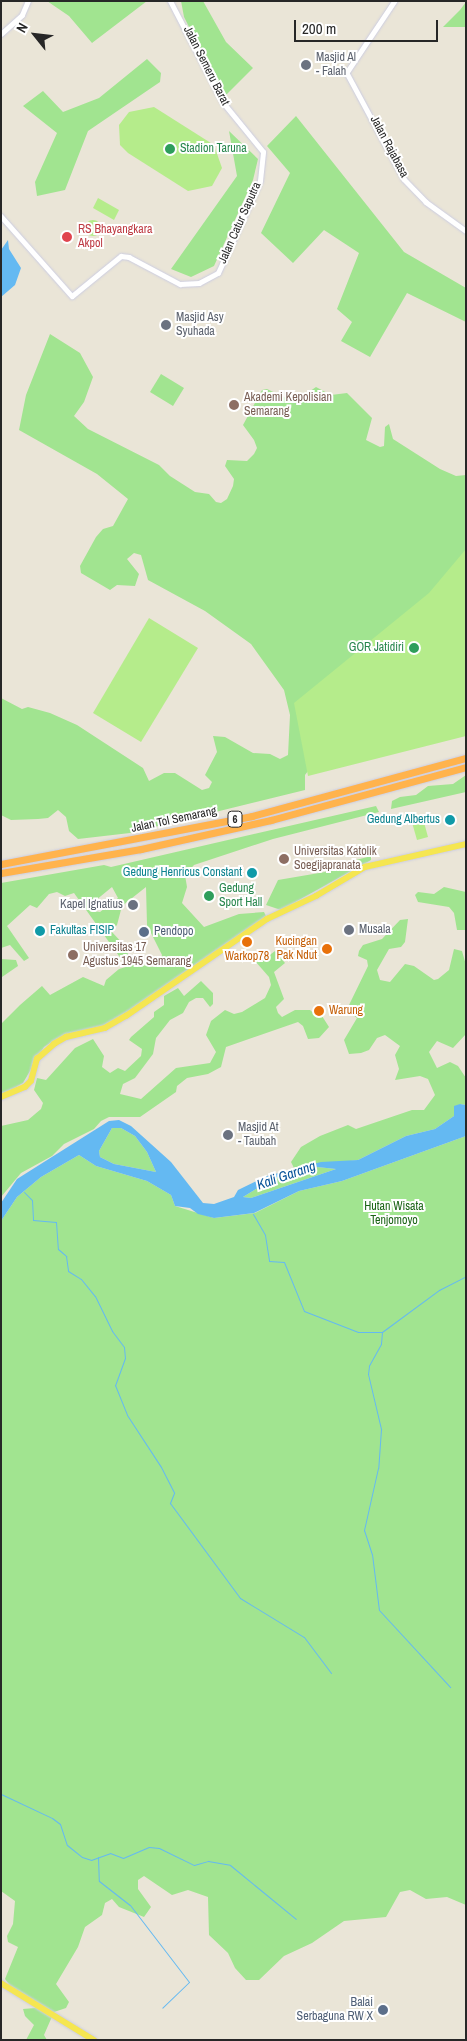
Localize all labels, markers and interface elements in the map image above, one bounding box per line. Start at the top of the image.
north arrow [10,10,60,60]
scale bar [297,10,441,42]
text: 200 m [302,18,336,39]
text: N [12,20,32,36]
street label: Jalan Semeru Barat [180,24,232,108]
place label: Masjid Al - Falah [316,51,356,79]
marker: Masjid Al - Falah [300,59,312,71]
street label: Jalan Rajabasa [367,114,411,180]
place label: Stadion Taruna [180,142,247,156]
marker: Stadion Taruna [164,143,176,155]
street label: Jalan Catur Saputra [216,180,264,266]
place label: RS Bhayangkara Akpol [78,223,152,251]
marker: RS Bhayangkara Akpol [60,230,74,244]
place label: Masjid Asy Syuhada [176,311,224,339]
marker: Masjid Asy Syuhada [160,319,172,331]
place label: Akademi Kepolisian Semarang [244,391,332,419]
marker: Akademi Kepolisian Semarang [228,399,240,411]
place label: GOR Jatidiri [349,641,404,655]
marker: GOR Jatidiri [408,642,420,654]
street label: Jalan Tol Semarang [130,804,218,836]
road number: 6 [226,811,244,828]
place label: Gedung Albertus [366,813,440,827]
marker: Gedung Albertus [444,814,456,826]
place label: Universitas Katolik Soegijapranata [294,845,377,873]
marker: Universitas Katolik Soegijapranata [278,853,290,865]
place label: Gedung Henricus Constant [123,866,242,880]
marker: Gedung Henricus Constant [246,867,258,879]
place label: Gedung Sport Hall [219,882,262,910]
marker: Gedung Sport Hall [203,890,215,902]
place label: Kapel Ignatius [60,898,123,912]
marker: Kapel Ignatius [127,899,139,911]
place label: Musala [359,923,391,937]
place label: Fakultas FISIP [50,924,114,938]
marker: Musala [343,924,355,936]
marker: Fakultas FISIP [34,925,46,937]
place label: Pendopo [154,925,193,939]
marker: Pendopo [138,926,150,938]
place label: Kucingan Pak Ndut [275,935,317,963]
marker: Warkop78 [241,936,253,948]
place label: Universitas 17 Agustus 1945 Semarang [83,941,191,969]
marker: Kucingan Pak Ndut [321,943,333,955]
marker: Universitas 17 Agustus 1945 Semarang [67,949,79,961]
place label: Warkop78 [225,950,269,964]
place label: Warung [329,1004,363,1018]
marker: Warung [313,1005,325,1017]
place label: Masjid At - Taubah [238,1121,279,1149]
marker: Masjid At - Taubah [222,1129,234,1141]
water label: Kali Garang [254,1157,318,1193]
park label: Hutan Wisata Tenjomoyo [364,1200,424,1228]
place label: Balai Serbaguna RW X [297,1996,373,2024]
marker: Balai Serbaguna RW X [377,2004,389,2016]

